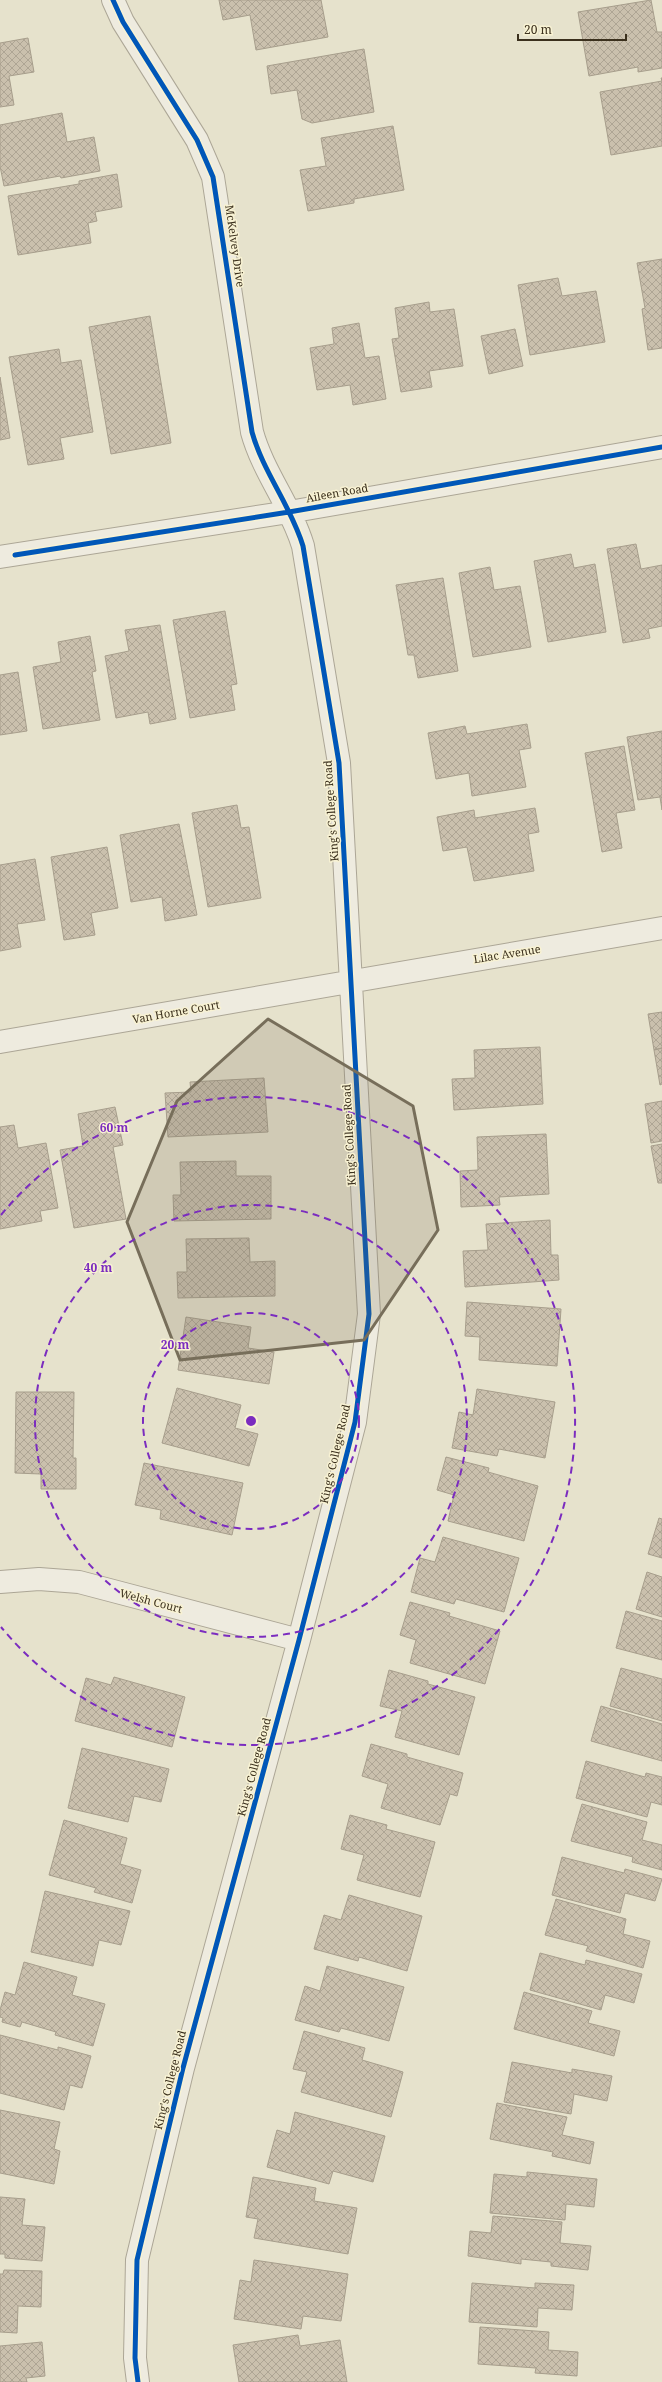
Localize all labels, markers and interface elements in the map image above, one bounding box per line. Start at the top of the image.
scale bar [518,16,626,42]
text: 20 m [524,21,552,38]
street label: McKelvey Drive [222,204,249,288]
street label: Aileen Road [305,480,369,505]
street label: King's College Road [319,760,342,862]
street label: Lilac Avenue [472,941,542,966]
street label: Van Horne Court [131,996,221,1027]
street label: King's College Road [338,1084,359,1186]
text: 60 m [100,1119,128,1136]
text: 40 m [84,1259,112,1276]
text: 20 m [161,1336,189,1353]
street label: King's College Road [316,1403,353,1505]
centre of rings [244,1414,258,1428]
street label: Welsh Court [118,1585,184,1616]
street label: King's College Road [233,1716,274,1818]
street label: King's College Road [150,2029,189,2131]

